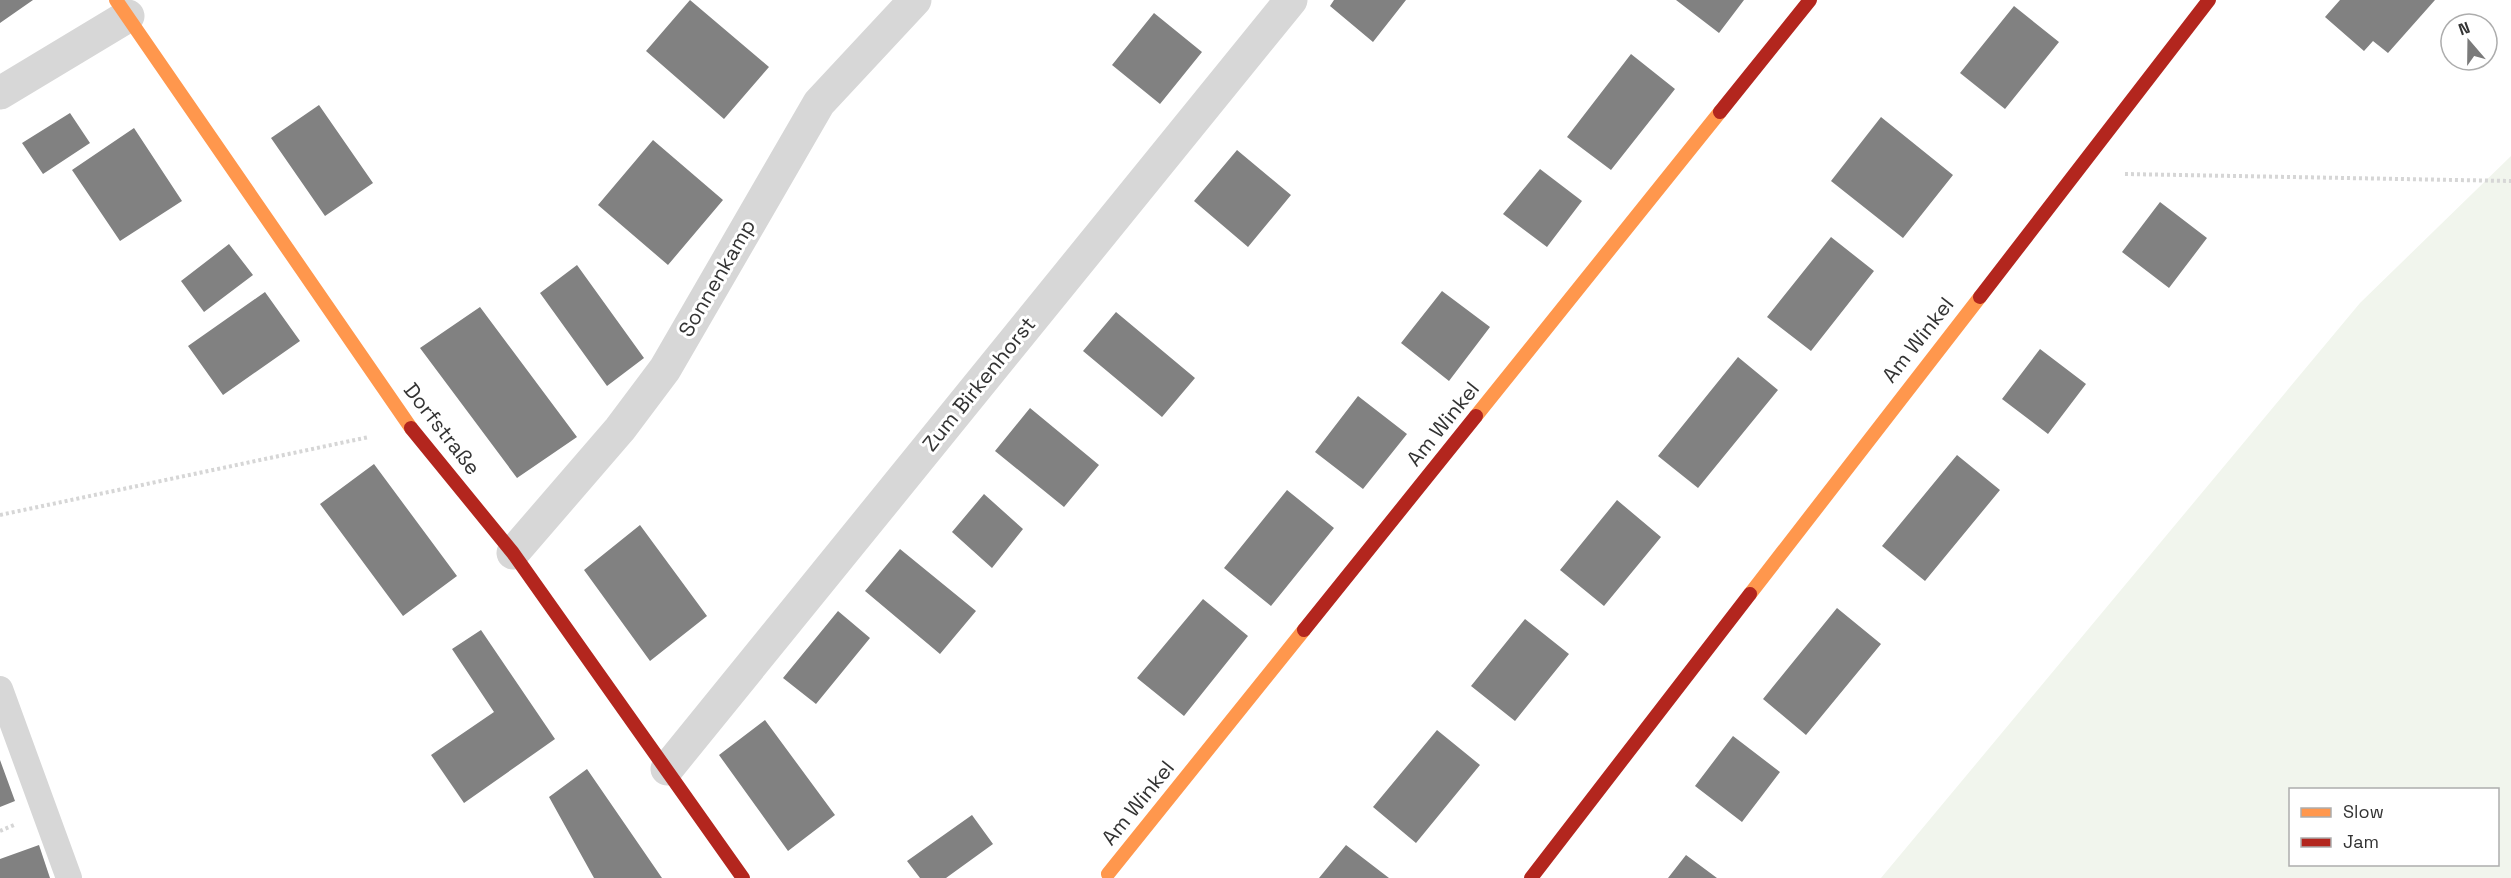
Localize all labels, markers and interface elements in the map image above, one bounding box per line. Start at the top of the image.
north arrow [2439,12,2499,72]
text: N [2455,17,2473,40]
street label: Sonnenkamp [672,214,761,341]
street label: Am Winkel [1876,291,1959,388]
street label: Zum Birkenhorst [916,311,1041,456]
street label: Am Winkel [1400,376,1485,472]
street label: Dorfstraße [398,377,487,480]
street label: Am Winkel [1095,755,1180,851]
legend [2289,788,2499,866]
text: Slow [2343,800,2384,823]
text: Jam [2343,830,2379,853]

